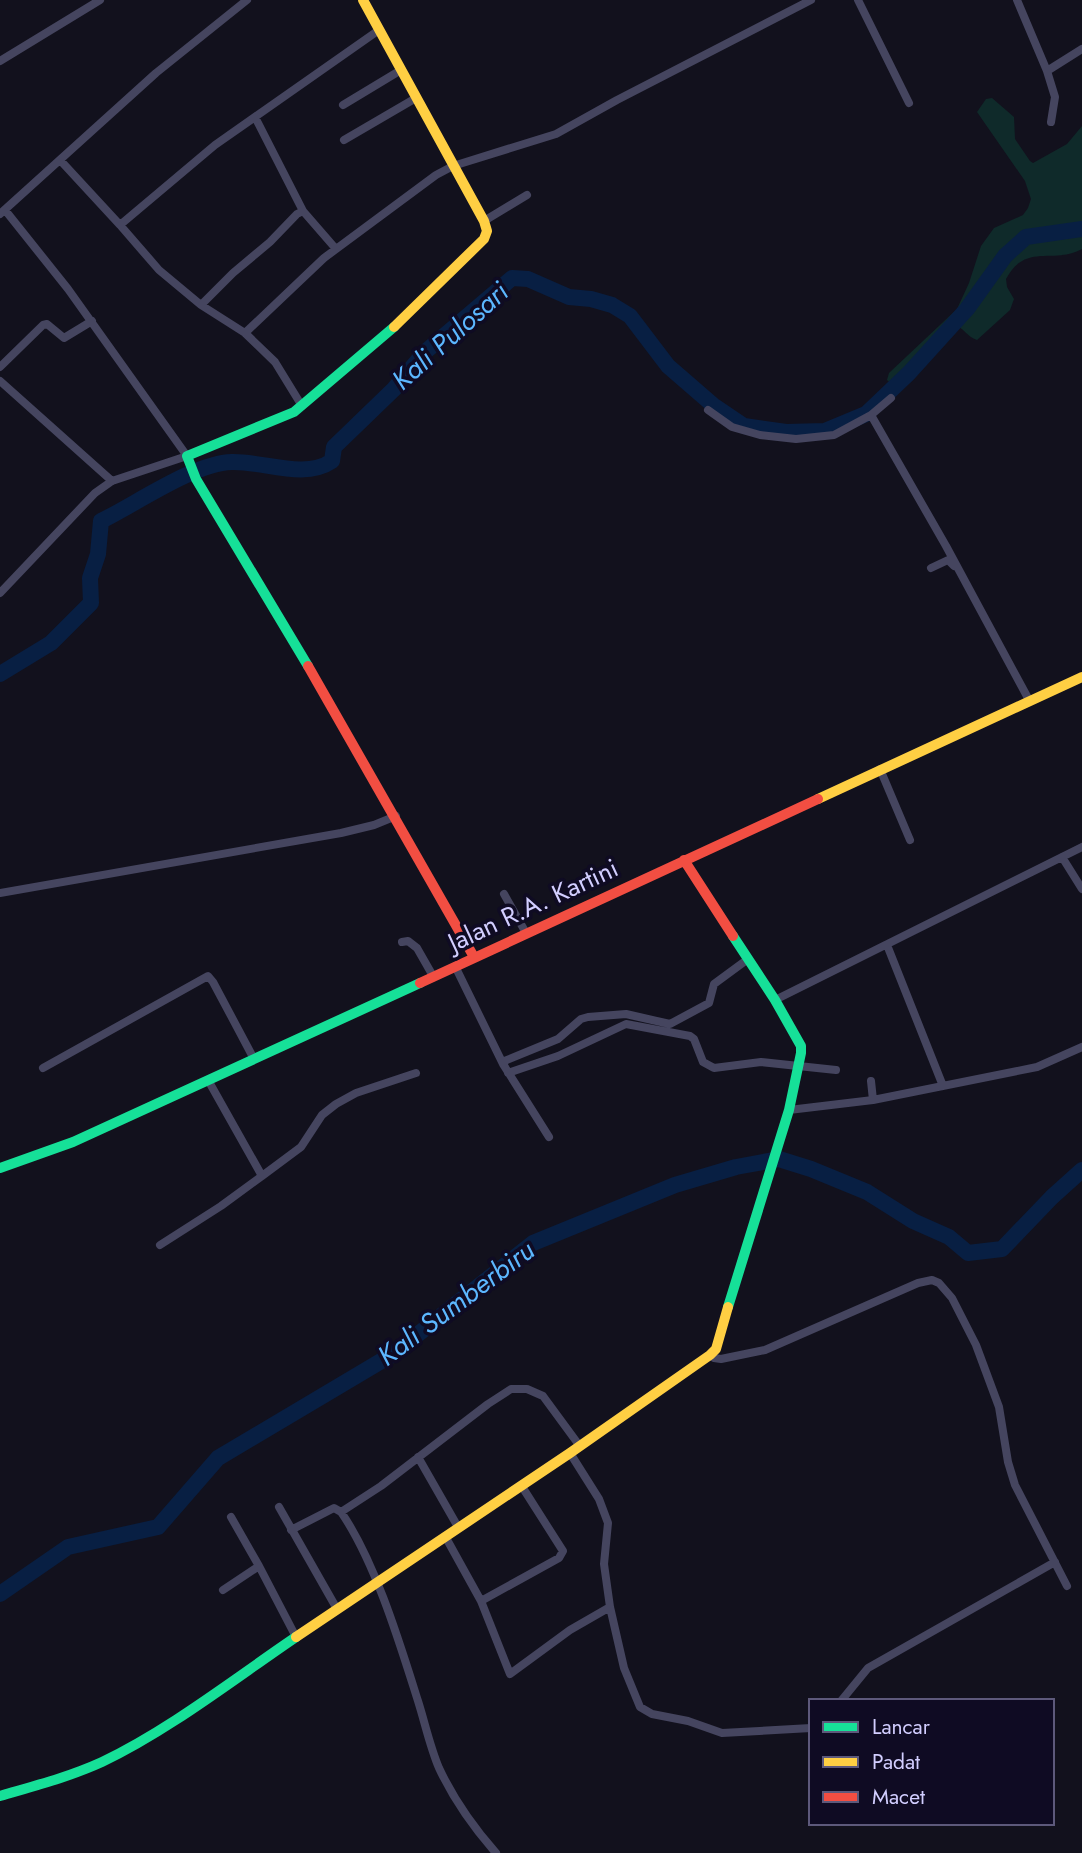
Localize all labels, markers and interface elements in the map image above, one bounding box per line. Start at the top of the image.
water label: Kali Pulosari [382,272,518,400]
street label: Jalan R.A. Kartini [439,849,624,962]
water label: Kali Sumberbiru [369,1230,543,1376]
legend [809,1699,1054,1825]
text: Lancar [872,1712,931,1742]
text: Padat [872,1747,920,1777]
text: Macet [872,1782,925,1812]

